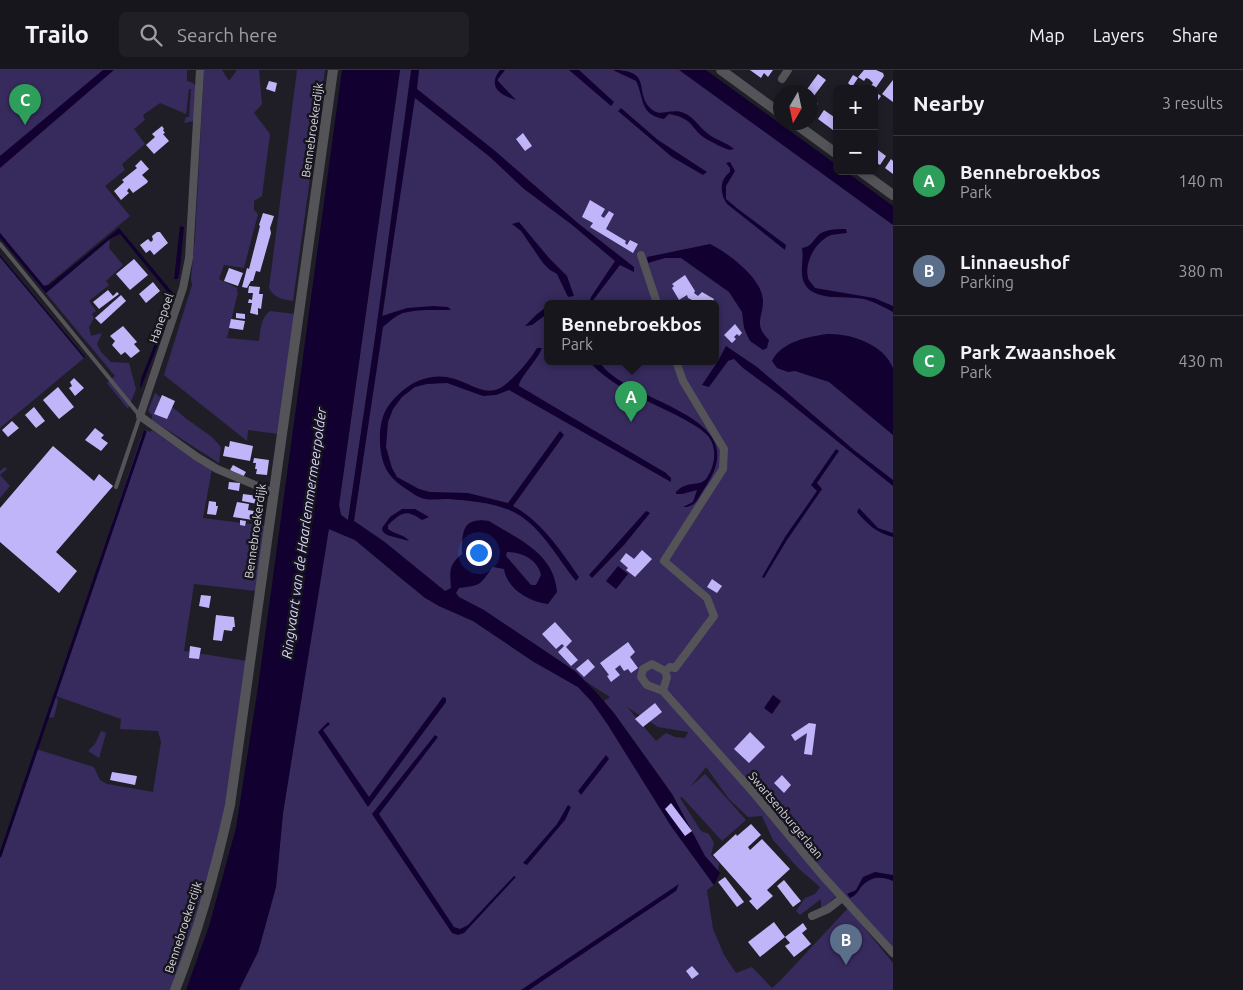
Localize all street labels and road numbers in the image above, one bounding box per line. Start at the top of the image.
street label: Bennebroekerdijk [299,82,325,178]
street label: Hanepoel [146,291,176,345]
street label: Bennebroekerdijk [242,483,268,579]
street label: Swartsenburgerlaan [746,769,826,861]
street label: Bennebroekerdijk [162,879,204,975]

